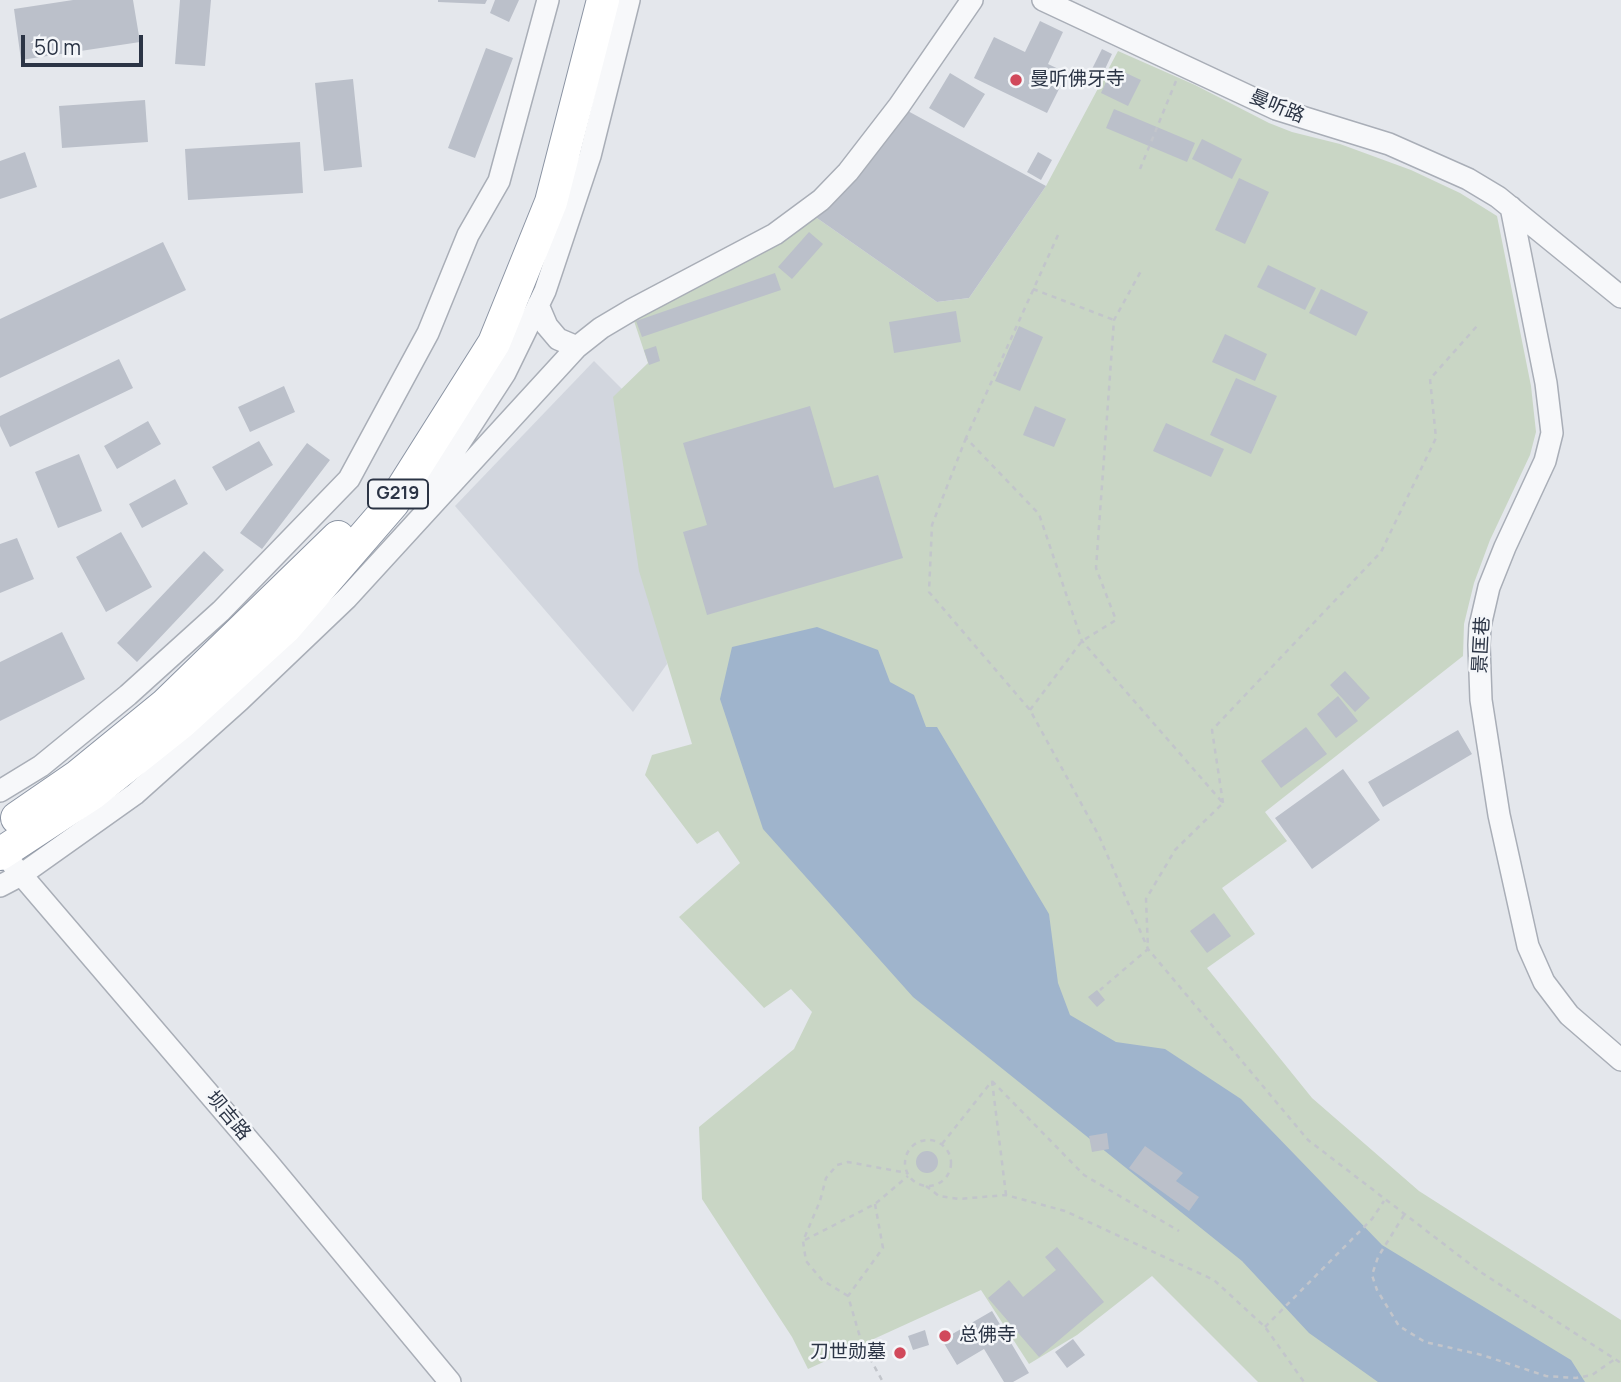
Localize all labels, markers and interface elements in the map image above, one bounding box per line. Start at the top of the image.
scale bar [24,21,147,65]
text: 50 m [34,33,81,61]
place label: 曼听佛牙寺 [1030,69,1125,91]
marker: 曼听佛牙寺 [1008,72,1024,88]
street label: 曼听路 [1246,86,1308,128]
road number: G219 [368,480,428,508]
street label: 景匡巷 [1469,616,1495,674]
street label: 坝吉路 [201,1087,255,1145]
place label: 总佛寺 [959,1325,1016,1347]
marker: 总佛寺 [937,1328,953,1344]
place label: 刀世勋墓 [810,1342,886,1364]
marker: 刀世勋墓 [892,1345,908,1361]

